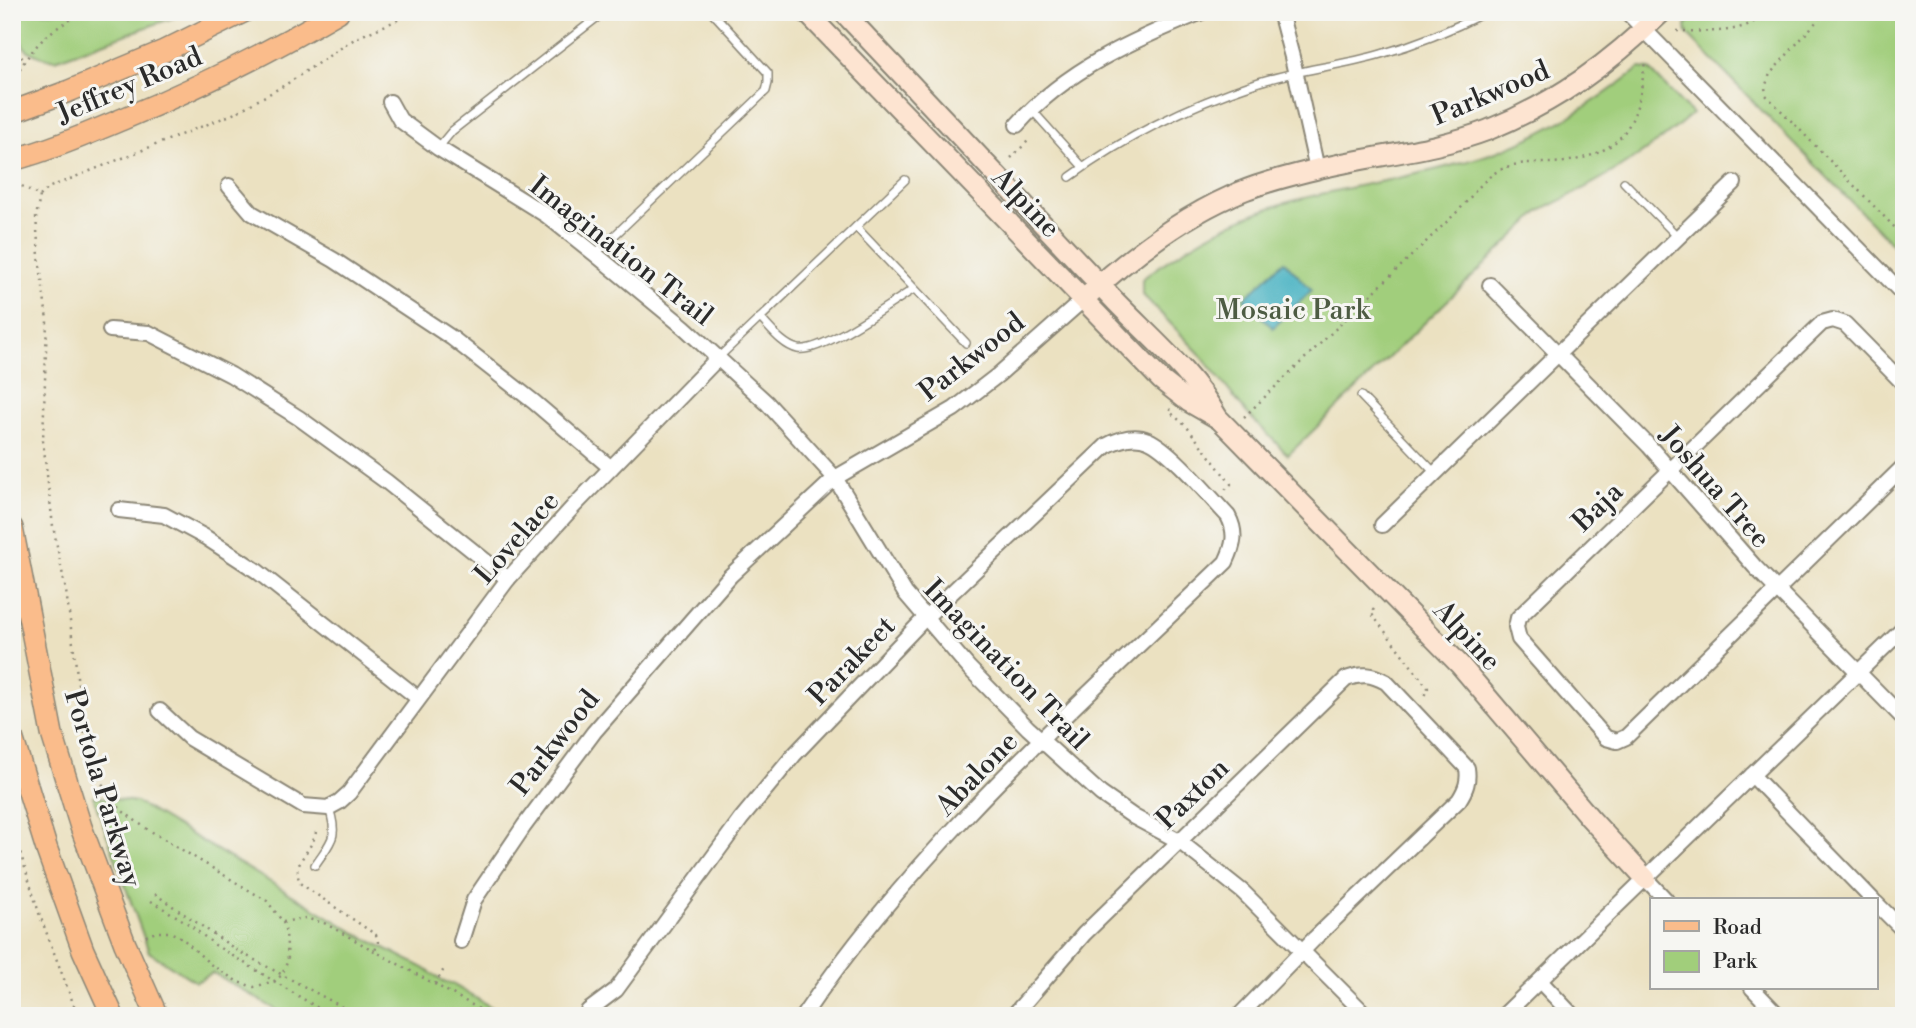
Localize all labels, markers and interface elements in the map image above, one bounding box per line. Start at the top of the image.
street label: Jeffrey Road [51,39,208,132]
street label: Parkwood [1426,53,1555,134]
street label: Alpine [984,160,1068,245]
street label: Imagination Trail [522,169,720,334]
park label: Mosaic Park [1216,293,1372,328]
street label: Parkwood [912,305,1032,409]
street label: Joshua Tree [1651,418,1778,556]
street label: Baja [1565,474,1631,540]
street label: Lovelace [467,484,567,592]
street label: Imagination Trail [916,573,1096,758]
street label: Alpine [1425,593,1508,679]
street label: Parakeet [801,609,903,713]
street label: Parkwood [503,683,607,803]
street label: Portola Parkway [56,685,149,892]
street label: Abalone [928,725,1026,824]
street label: Paxton [1149,751,1237,837]
legend [1650,898,1878,990]
text: Road [1713,915,1762,941]
text: Park [1713,949,1758,975]

